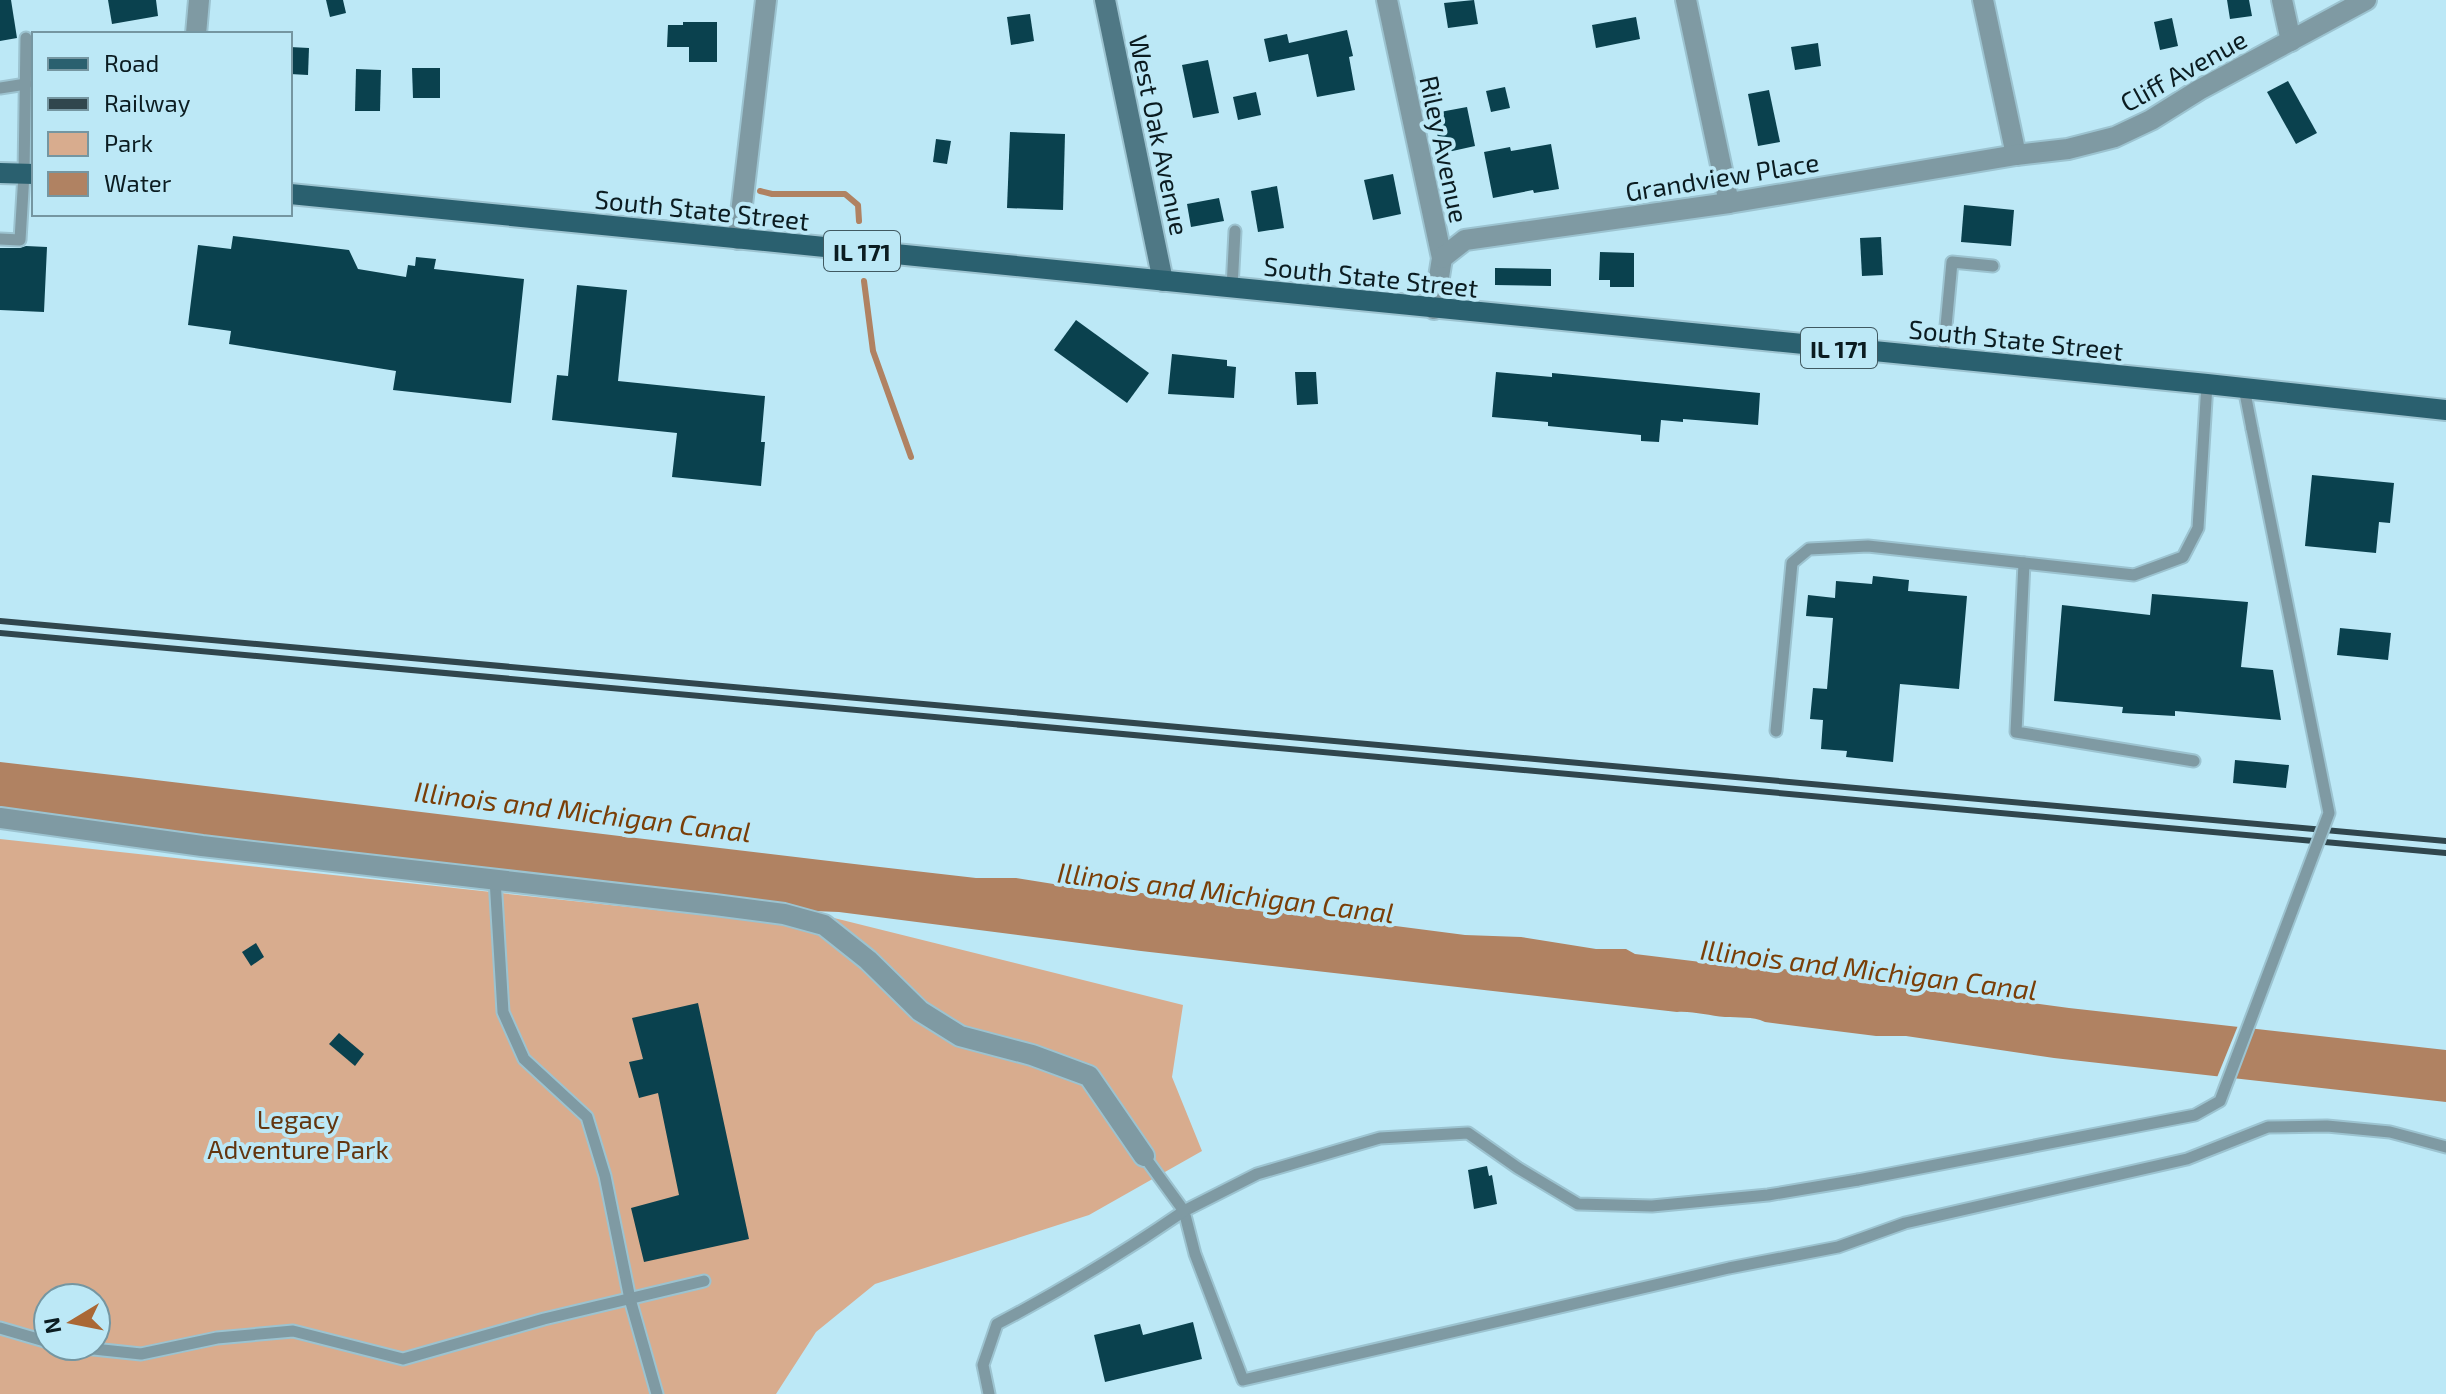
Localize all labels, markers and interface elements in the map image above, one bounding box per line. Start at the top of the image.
street label: Cliff Avenue [2114,23,2252,117]
legend [32,32,292,216]
street label: West Oak Avenue [1124,32,1196,238]
text: Road [104,48,159,77]
street label: Riley Avenue [1414,73,1476,225]
text: Railway [104,88,191,117]
text: Park [104,128,153,157]
street label: Grandview Place [1623,145,1821,207]
text: Water [104,168,172,197]
street label: South State Street [593,182,811,236]
road number: IL 171 [824,231,900,271]
street label: South State Street [1262,249,1480,303]
street label: South State Street [1907,312,2125,366]
road number: IL 171 [1801,328,1877,368]
water label: Illinois and Michigan Canal [413,773,753,849]
water label: Illinois and Michigan Canal [1056,854,1396,930]
water label: Illinois and Michigan Canal [1699,931,2039,1007]
park label: Legacy Adventure Park [207,1103,389,1164]
north arrow [32,1282,112,1362]
text: N [37,1316,66,1336]

